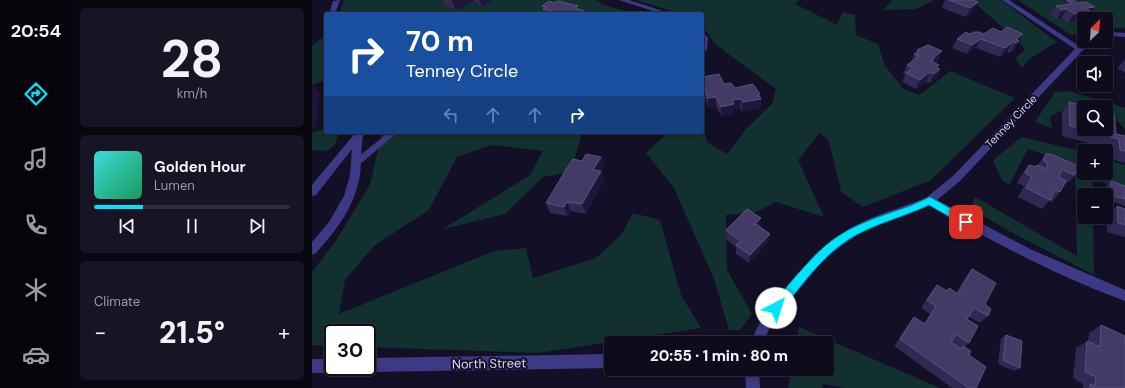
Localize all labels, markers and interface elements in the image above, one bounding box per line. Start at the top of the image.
north arrow [1077,12,1113,48]
map controls [1077,12,1113,224]
text: 20:54 [11,19,61,43]
text: 70 m [406,23,474,60]
text: 28 [161,25,223,93]
icon: right [340,28,392,80]
button: sound [1077,56,1113,92]
text: Tenney Circle [406,59,518,83]
icon: directions [22,80,50,108]
text: km/h [177,85,207,102]
street label: Tenney Circle [982,91,1040,151]
button: search [1077,100,1113,136]
icon: left [440,104,462,126]
icon: ahead [482,104,504,126]
icon: ahead [524,104,546,126]
icon: right [566,104,588,126]
button: + [1077,144,1113,180]
icon: music [22,145,50,173]
text: Golden Hour [154,157,246,177]
text: Lumen [154,177,195,194]
button: − [1077,188,1113,224]
pin [949,205,983,239]
icon: phone [22,211,50,239]
icon: arrive [955,211,977,233]
icon: previous [116,215,138,237]
icon: pause [181,215,203,237]
icon: next [246,215,268,237]
icon: climate [22,276,50,304]
position arrow [755,287,797,329]
text: Climate [94,293,140,310]
text: 21.5° [159,313,225,352]
text: − [94,318,106,347]
text: + [278,318,290,347]
speed limit sign: 30 [324,324,376,376]
icon: car [22,341,50,369]
text: 20:55 · 1 min · 80 m [650,346,788,366]
street label: North Street [452,354,526,373]

